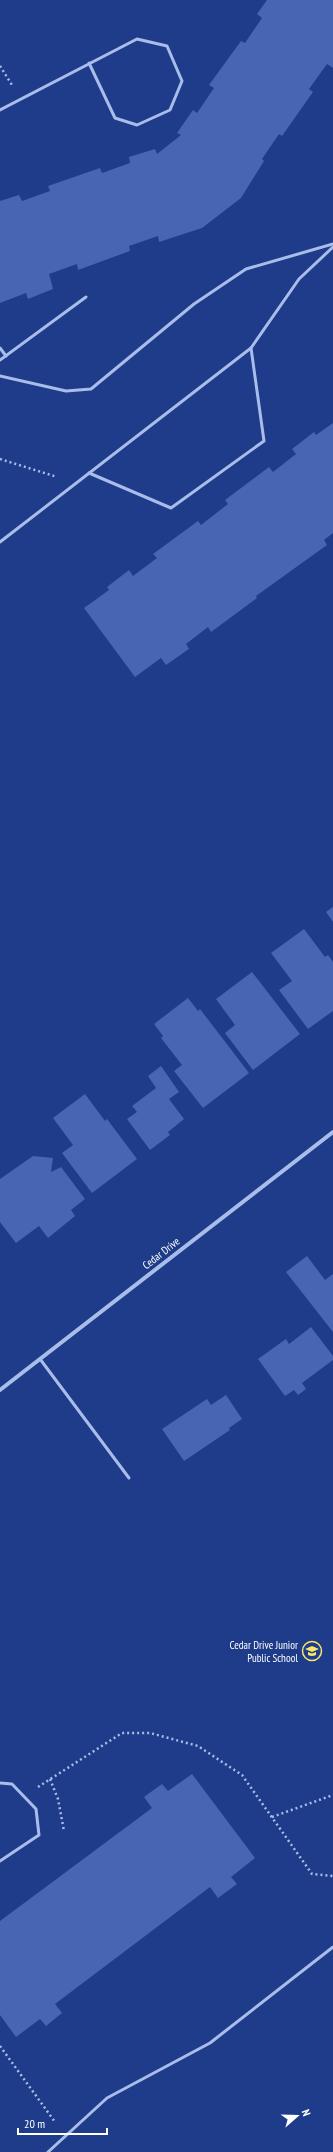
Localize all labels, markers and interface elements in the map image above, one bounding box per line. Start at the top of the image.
street label: Cedar Drive [139,1234,183,1272]
place label: Cedar Drive Junior Public School [229,1638,298,1665]
school or university icon: Cedar Drive Junior Public School [301,1640,323,1662]
north arrow [277,2096,317,2136]
text: N [299,2107,314,2118]
scale bar [18,2110,107,2136]
text: 20 m [24,2116,45,2131]

